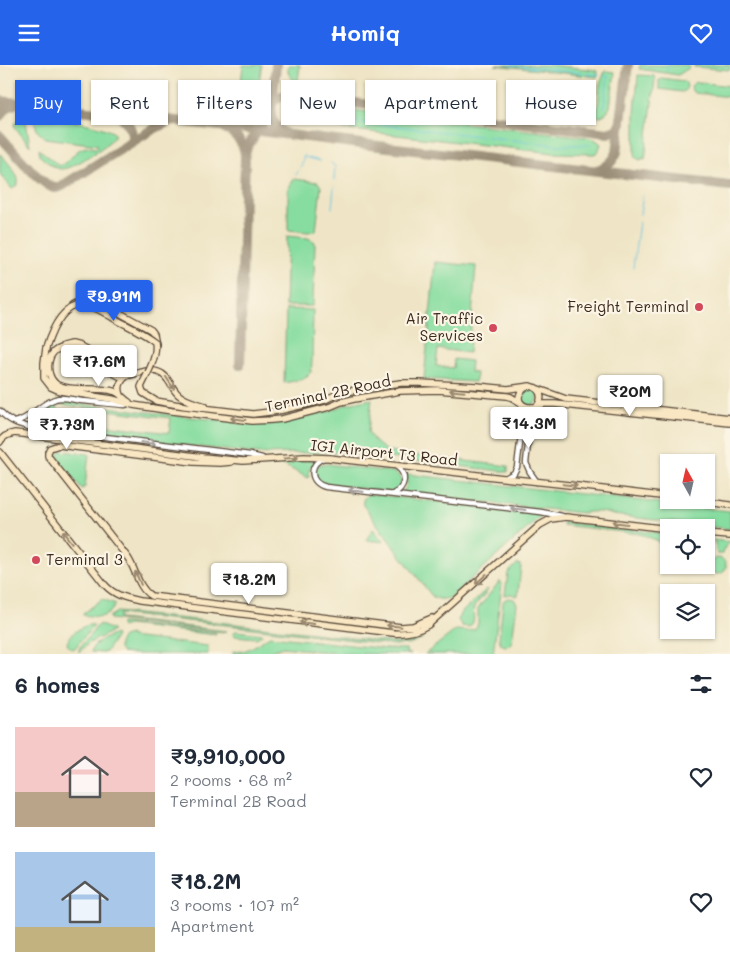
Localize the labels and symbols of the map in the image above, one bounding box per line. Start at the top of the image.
pin: ₹9.91M [73,279,155,322]
place label: Freight Terminal [568,296,689,316]
marker: Freight Terminal [693,301,705,313]
place label: Air Traffic Services [405,308,483,345]
marker: Air Traffic Services [487,322,499,334]
pin: ₹17.6M [58,345,140,387]
street label: Terminal 2B Road [263,370,392,416]
pin: ₹20M [600,375,660,417]
one-way arrow [165,376,175,390]
one-way arrow [449,387,465,396]
pin: ₹7.73M [26,407,108,450]
pin: ₹14.3M [488,407,570,449]
one-way arrow [230,414,246,424]
street label: IGI Airport T3 Road [309,434,459,470]
one-way arrow [139,438,155,448]
one-way arrow [283,453,299,462]
north arrow [660,454,715,509]
one-way arrow [561,480,577,490]
one-way arrow [349,486,365,496]
one-way arrow [510,504,526,514]
one-way arrow [613,518,629,528]
one-way arrow [61,531,72,544]
place label: Terminal 3 [46,549,123,569]
marker: Terminal 3 [30,554,42,566]
pin: ₹18.2M [208,563,290,605]
one-way arrow [133,571,143,586]
one-way arrow [474,573,487,584]
one-way arrow [299,618,315,628]
one-way arrow [387,621,403,631]

